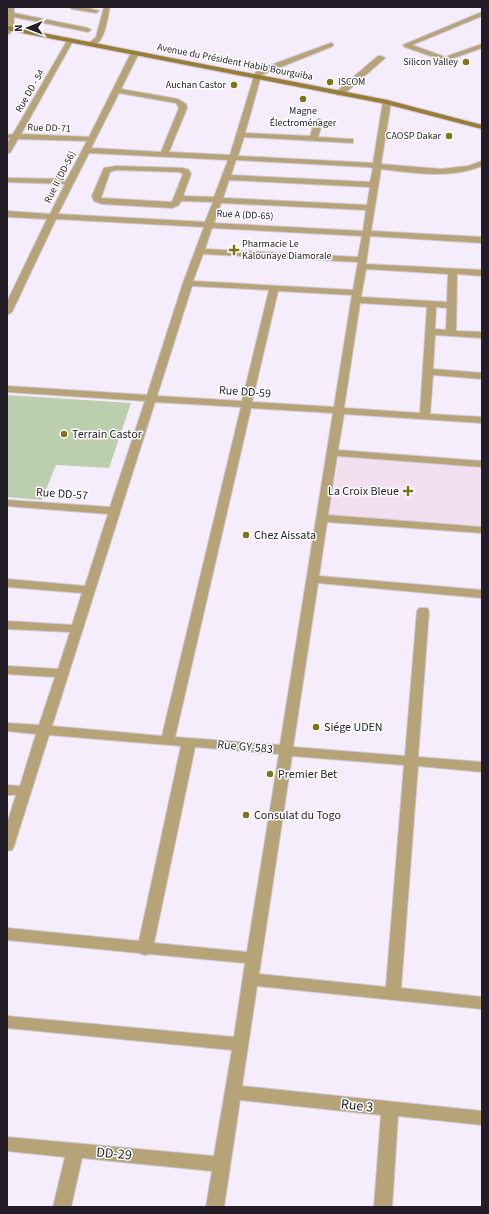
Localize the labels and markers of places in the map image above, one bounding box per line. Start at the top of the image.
place label: Silicon Valley [403,55,458,69]
marker: Silicon Valley [461,57,471,67]
place label: ISCOM [338,75,365,89]
marker: ISCOM [325,77,335,87]
place label: Auchan Castor [166,78,227,92]
marker: Auchan Castor [229,80,239,90]
marker: Magne Électroménager [298,94,308,104]
place label: Magne Électroménager [270,104,337,130]
place label: CAOSP Dakar [386,129,442,143]
marker: CAOSP Dakar [444,131,454,141]
place label: Pharmacie Le Kalounaye Diamorale [242,237,332,263]
marker: Pharmacie Le Kalounaye Diamorale [229,245,239,255]
place label: Terrain Castor [72,426,143,443]
marker: Terrain Castor [59,429,69,439]
place label: La Croix Bleue [328,483,399,500]
marker: La Croix Bleue [402,485,414,497]
place label: Chez Aissata [254,527,316,544]
marker: Chez Aissata [241,530,251,540]
place label: Siége UDEN [324,719,383,736]
marker: Siége UDEN [311,722,321,732]
place label: Premier Bet [278,766,337,783]
marker: Premier Bet [265,769,275,779]
place label: Consulat du Togo [254,807,341,824]
marker: Consulat du Togo [241,810,251,820]

